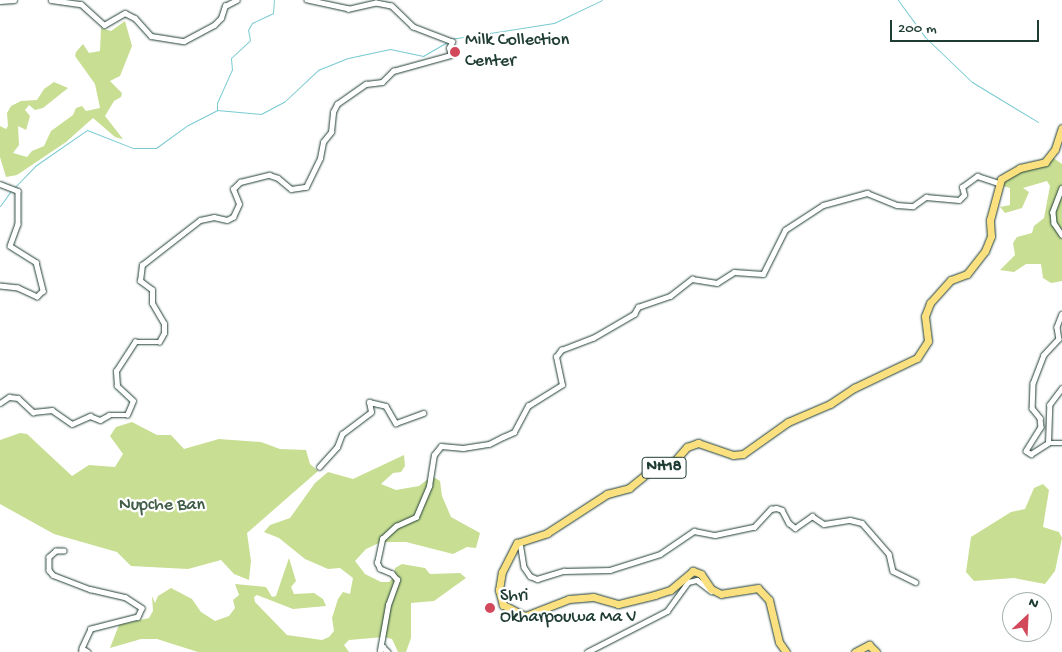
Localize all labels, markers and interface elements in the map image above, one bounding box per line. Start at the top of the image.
scale bar [892,10,1041,42]
text: 200 m [898,20,937,38]
place label: Milk Collection Center [465,31,569,74]
marker: Milk Collection Center [449,46,461,58]
road number: NH18 [642,454,686,482]
park label: Nupche Ban [119,495,205,517]
place label: Shri Okharpouwa Ma V [500,587,637,630]
north arrow [1002,592,1052,642]
text: N [1025,594,1041,613]
marker: Shri Okharpouwa Ma V [484,602,496,614]

